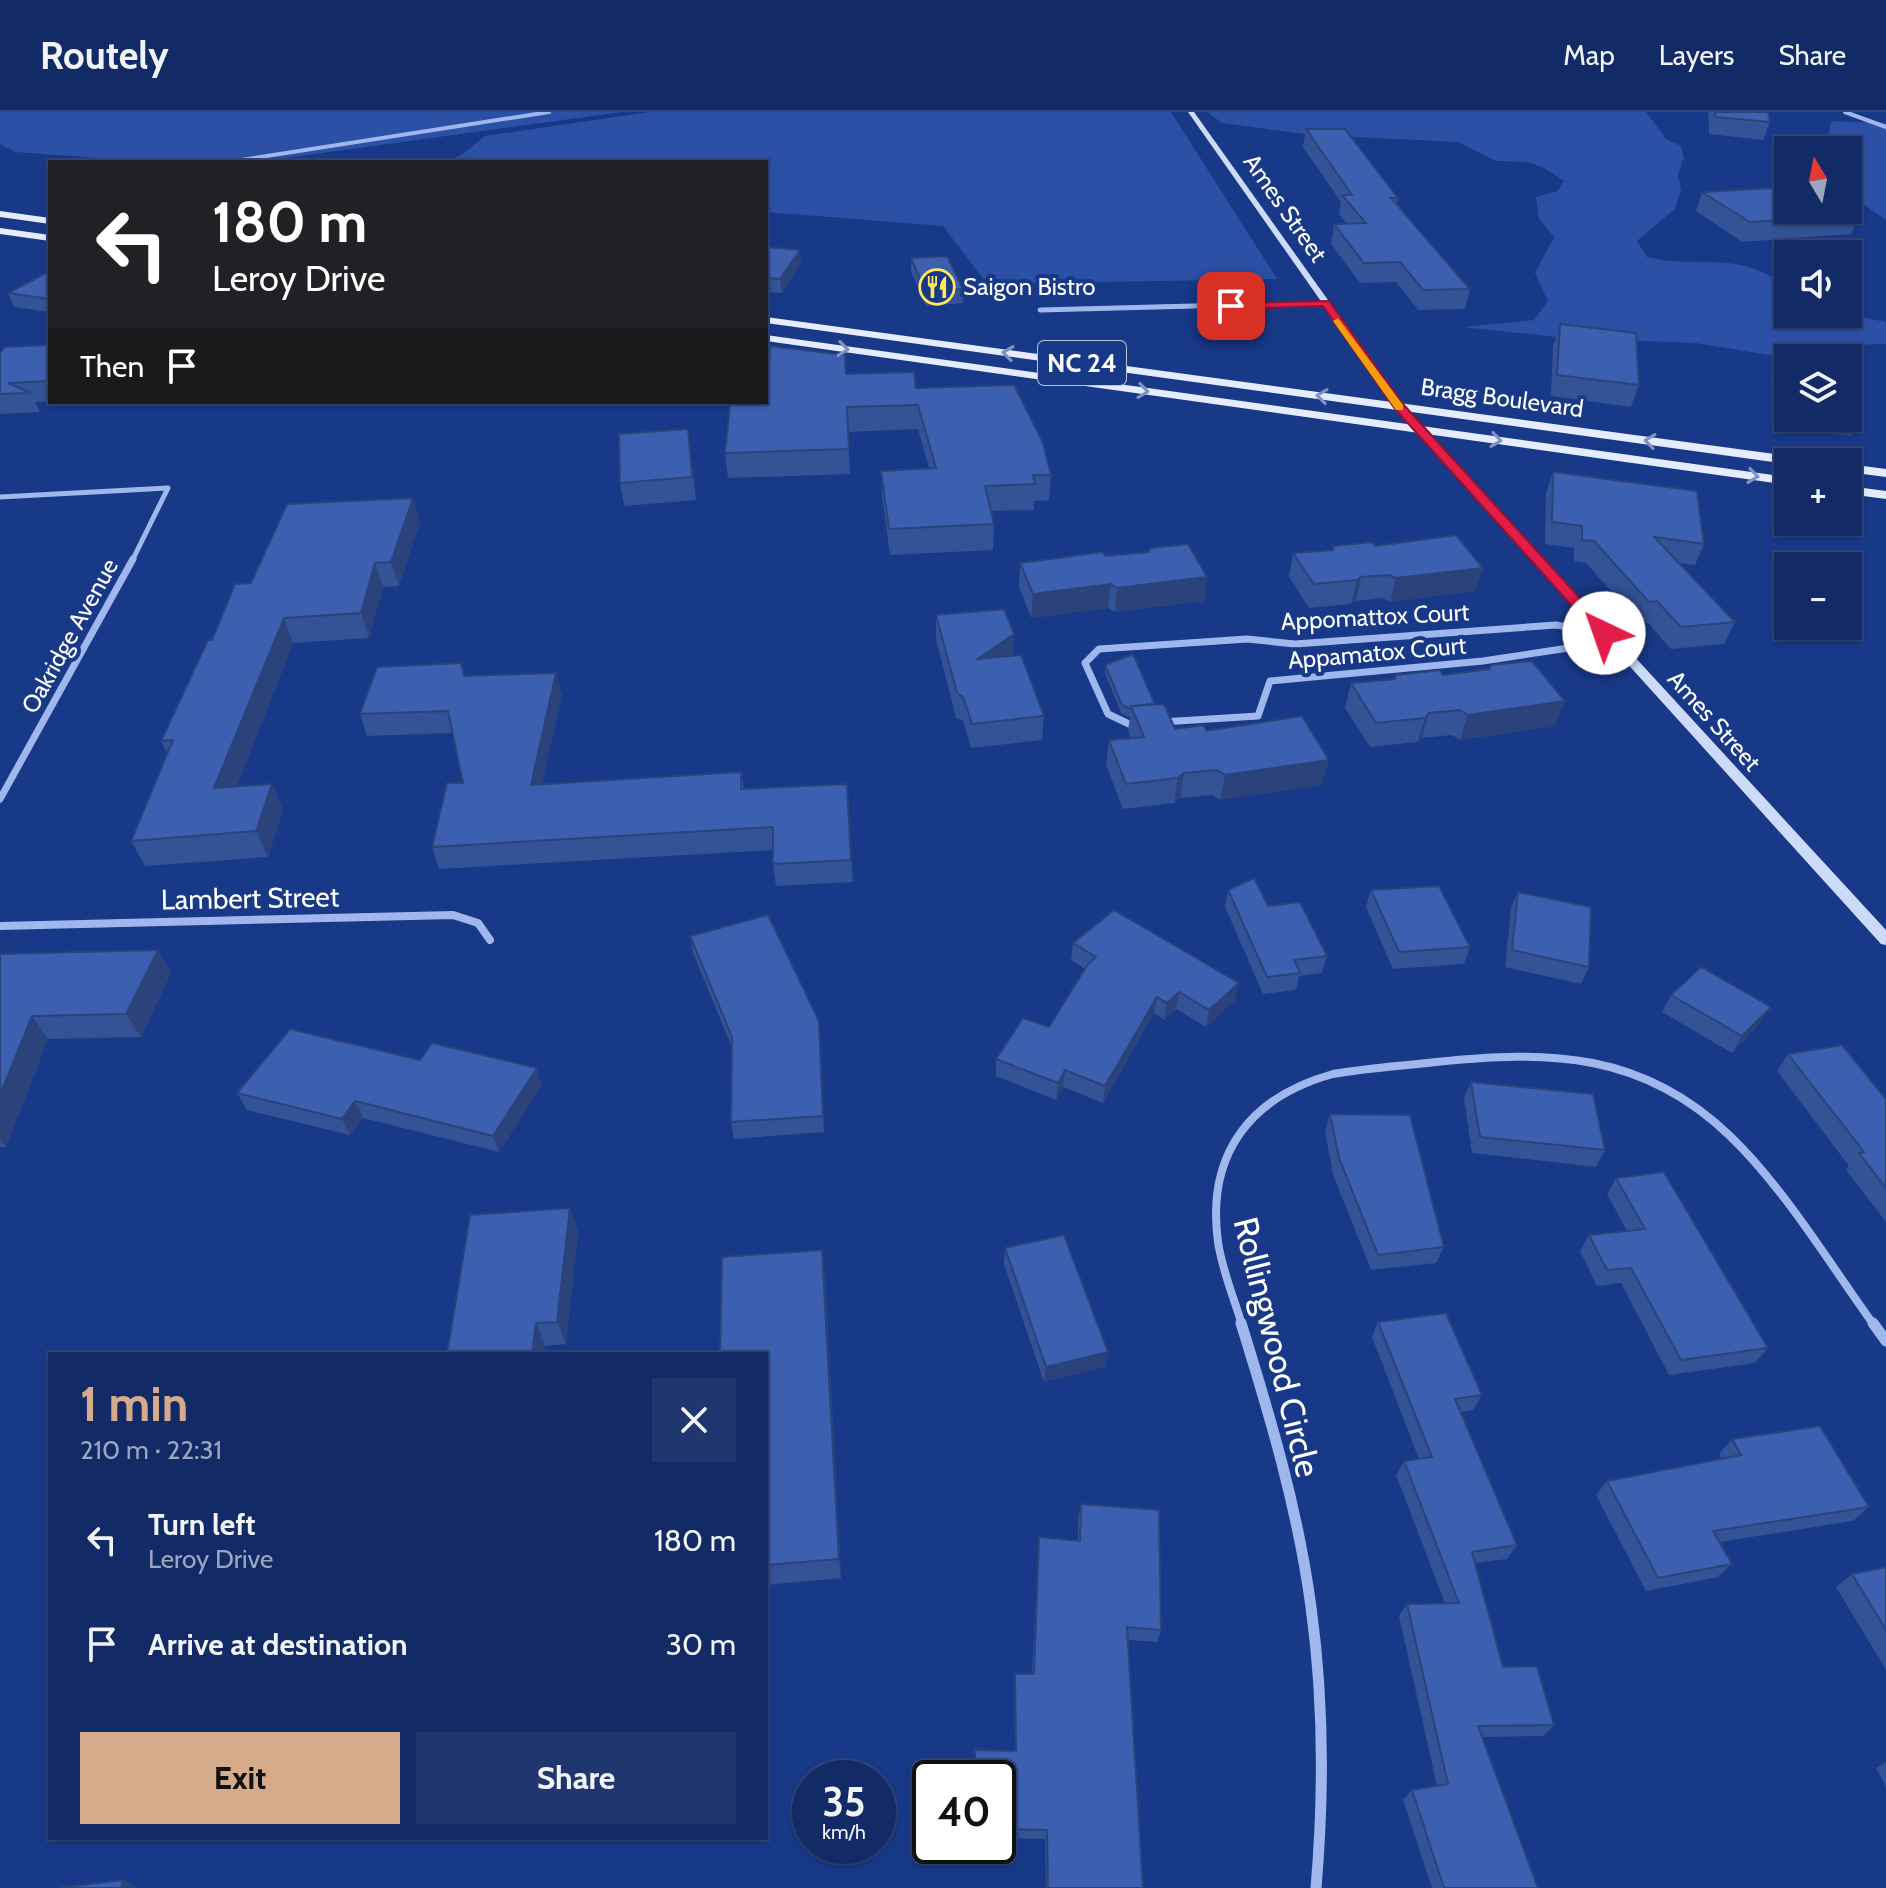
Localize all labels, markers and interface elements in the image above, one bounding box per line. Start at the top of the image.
text: Routely [40,32,169,79]
text: Map [1563,38,1615,72]
text: Layers [1659,38,1734,72]
text: Share [1778,38,1846,72]
north arrow [1774,136,1862,224]
map controls [1774,136,1862,640]
street label: Ames Street [1238,148,1333,267]
text: 180 m [212,188,367,256]
icon: left [80,192,184,296]
button: sound [1774,240,1862,328]
text: Leroy Drive [212,256,385,300]
restaurant icon: Saigon Bistro [918,268,956,306]
place label: Saigon Bistro [963,272,1095,301]
pin [1197,272,1265,340]
icon: arrive [1209,284,1253,328]
one-way arrow [836,340,850,357]
road number: NC 24 [1038,341,1126,385]
icon: arrive [160,344,204,388]
button: layers [1774,344,1862,432]
one-way arrow [1002,345,1015,362]
text: Then [80,348,144,385]
street label: Bragg Boulevard [1419,372,1585,423]
one-way arrow [1136,382,1149,399]
one-way arrow [1315,388,1328,405]
one-way arrow [1489,431,1503,448]
one-way arrow [1643,433,1657,450]
button: + [1774,448,1862,536]
one-way arrow [1747,468,1760,485]
button: − [1774,552,1862,640]
street label: Oakridge Avenue [15,553,124,718]
position arrow [1562,591,1646,675]
street label: Appomattox Court [1280,597,1470,636]
street label: Appamatox Court [1287,630,1467,675]
street label: Ames Street [1662,664,1767,777]
street label: Lambert Street [160,879,340,917]
street label: Rollingwood Circle [1224,1213,1330,1481]
text: 1 min [80,1375,188,1433]
button: close [652,1378,736,1462]
text: 210 m · 22:31 [80,1434,222,1466]
text: Turn left [148,1506,256,1543]
icon: left [80,1518,124,1562]
text: 180 m [654,1522,736,1559]
text: Leroy Drive [148,1543,273,1575]
icon: arrive [80,1622,124,1666]
text: Arrive at destination [148,1626,408,1663]
text: 30 m [666,1626,736,1663]
button: Exit [80,1732,400,1824]
button: Share [416,1732,736,1824]
speed limit sign: 40 [912,1760,1016,1864]
text: 35 [822,1777,866,1826]
text: km/h [822,1820,866,1844]

